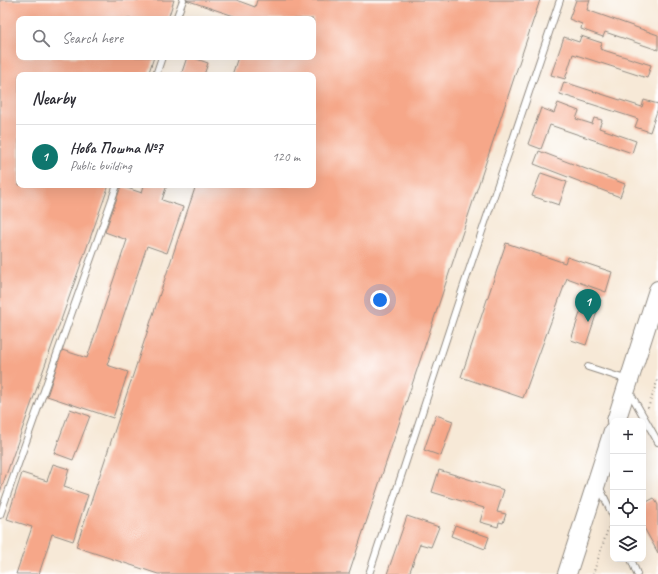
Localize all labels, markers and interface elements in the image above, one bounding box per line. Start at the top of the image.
search box [16,16,316,60]
icon: search [30,27,52,49]
text: Search here [62,29,123,48]
text: Nearby [32,88,75,109]
text: Нова Пошта №7 [70,139,163,158]
text: 1 [42,149,48,165]
text: 120 m [272,149,300,165]
text: Public building [70,158,132,174]
pin: 1 [575,289,601,322]
your location [370,290,390,310]
map controls [610,418,646,562]
button: + [610,418,646,454]
button: − [610,454,646,490]
button: locate [610,490,646,526]
button: layers [610,526,646,562]

